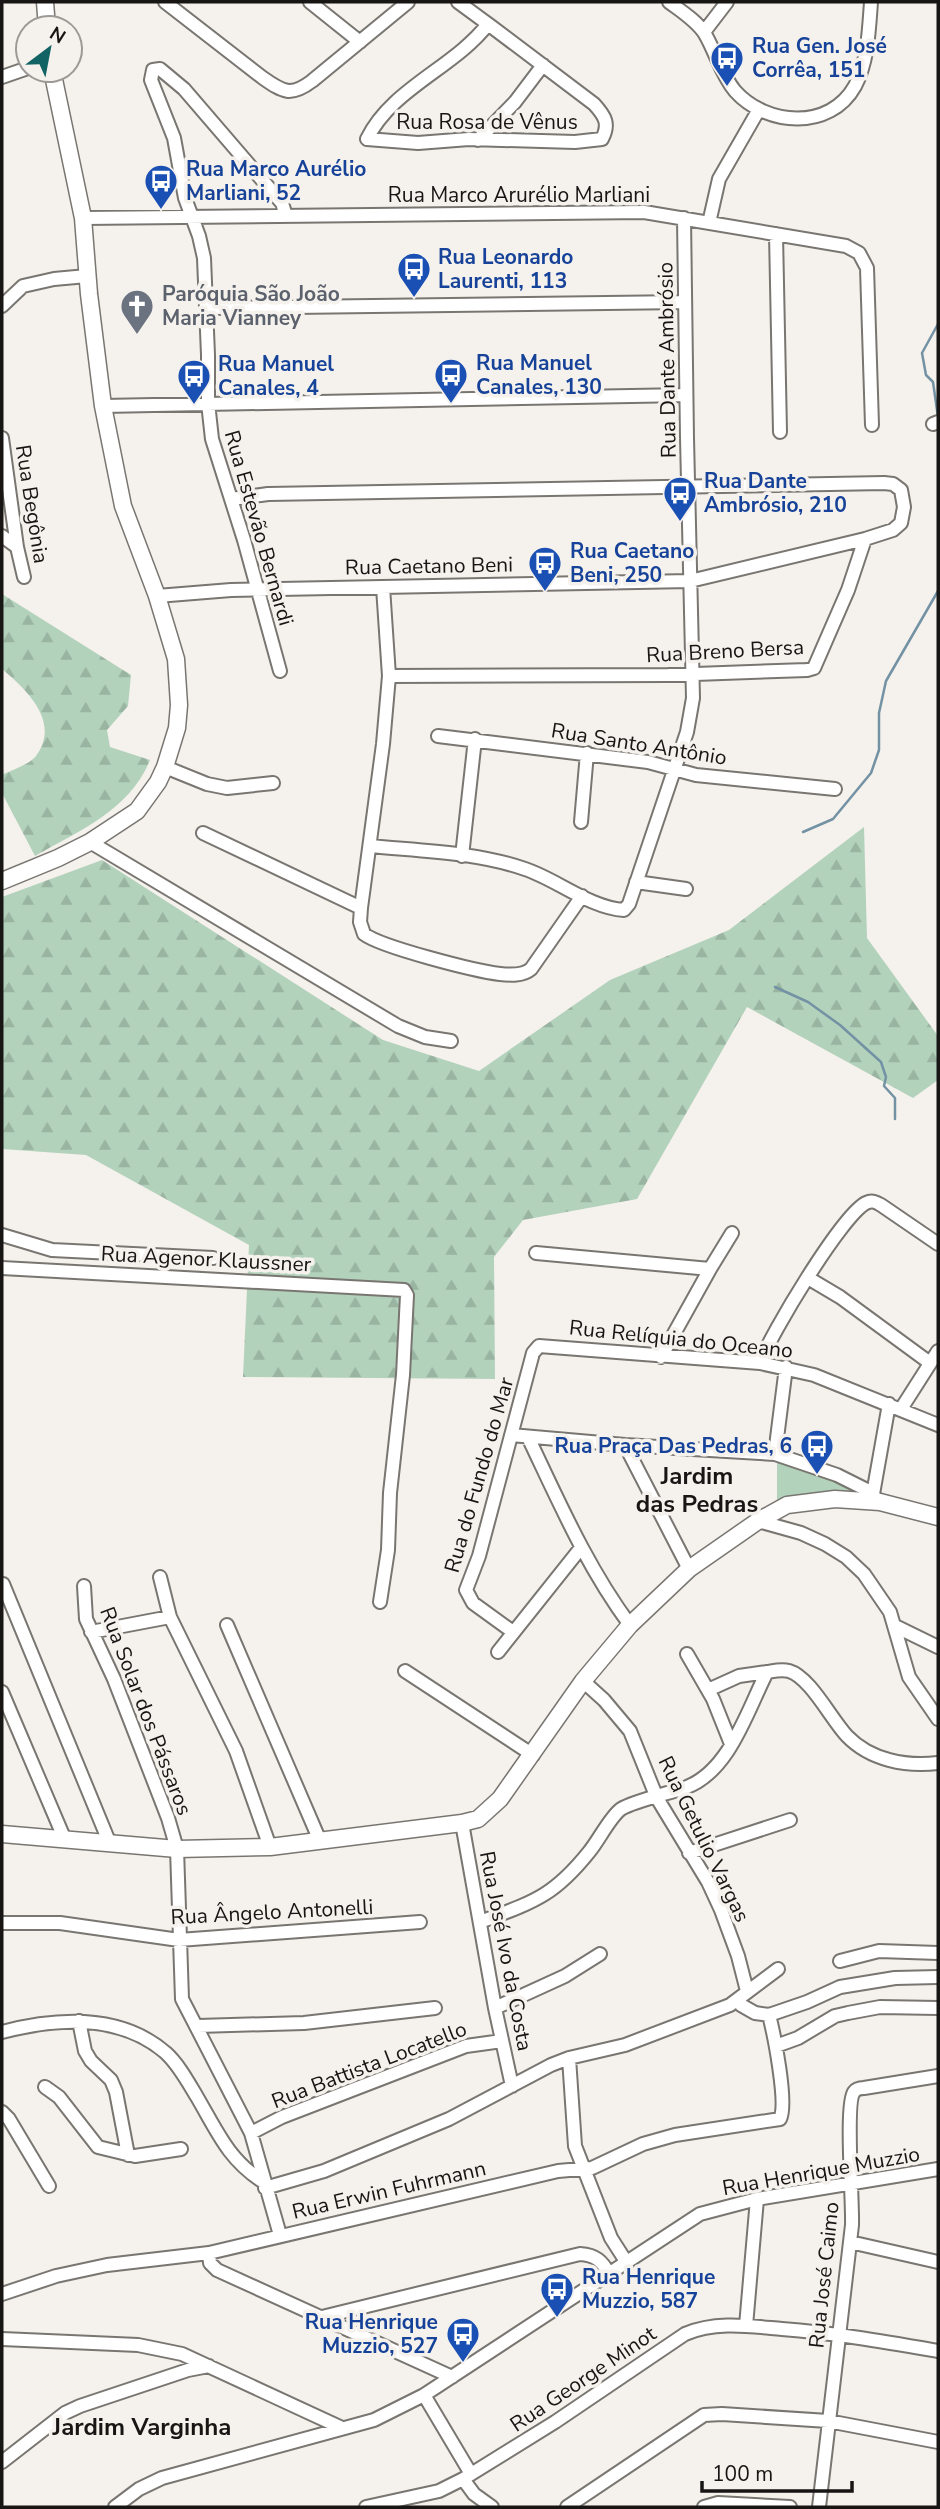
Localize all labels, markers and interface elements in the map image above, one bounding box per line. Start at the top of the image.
north arrow [14,14,84,84]
text: N [45,21,70,50]
place label: Rua Gen. José Corrêa, 151 [752,32,887,84]
bus stop icon: Rua Gen. José Corrêa, 151 [708,39,746,88]
street label: Rua Rosa de Vênus [396,108,578,136]
place label: Rua Marco Aurélio Marliani, 52 [186,155,366,207]
bus stop icon: Rua Marco Aurélio Marliani, 52 [142,162,180,211]
street label: Rua Marco Arurélio Marliani [388,181,650,209]
place label: Rua Leonardo Laurenti, 113 [438,243,573,295]
bus stop icon: Rua Leonardo Laurenti, 113 [395,250,433,299]
street label: Rua Dante Ambrósio [651,262,683,458]
place label: Paróquia São João Maria Vianney [162,280,340,332]
church icon: Paróquia São João Maria Vianney [118,287,156,336]
place label: Rua Manuel Canales, 130 [476,349,602,401]
place label: Rua Manuel Canales, 4 [218,350,334,402]
bus stop icon: Rua Manuel Canales, 130 [432,356,470,405]
bus stop icon: Rua Manuel Canales, 4 [175,357,213,406]
street label: Rua Estevão Bernardi [218,427,300,629]
street label: Rua Begônia [9,443,55,565]
place label: Rua Dante Ambrósio, 210 [704,467,847,519]
bus stop icon: Rua Dante Ambrósio, 210 [661,474,699,523]
place label: Rua Caetano Beni, 250 [570,537,694,589]
bus stop icon: Rua Caetano Beni, 250 [526,544,564,593]
street label: Rua Caetano Beni [345,551,513,581]
street label: Rua Breno Bersa [645,633,805,669]
street label: Rua Santo Antônio [549,716,729,772]
street label: Rua Agenor Klaussner [100,1240,312,1279]
street label: Rua Relíquia do Oceano [568,1313,794,1365]
street label: Rua do Fundo do Mar [438,1374,520,1576]
bus stop icon: Rua Praça Das Pedras, 6 [798,1427,836,1476]
place label: Rua Praça Das Pedras, 6 [554,1432,792,1460]
district label: Jardim das Pedras [636,1460,758,1520]
street label: Rua Solar dos Pássaros [93,1603,199,1819]
street label: Rua Getulio Vargas [652,1751,756,1927]
street label: Rua José Ivo da Costa [473,1849,539,2053]
street label: Rua Ângelo Antonelli [170,1893,374,1931]
street label: Rua Battista Locatello [267,2015,471,2115]
street label: Rua Henrique Muzzio [720,2140,922,2202]
street label: Rua Erwin Fuhrmann [289,2154,489,2226]
street label: Rua José Caimo [802,2200,846,2350]
place label: Rua Henrique Muzzio, 587 [582,2263,715,2315]
bus stop icon: Rua Henrique Muzzio, 587 [538,2270,576,2319]
place label: Rua Henrique Muzzio, 527 [305,2308,438,2360]
bus stop icon: Rua Henrique Muzzio, 527 [444,2315,482,2364]
street label: Rua George Minot [505,2319,662,2438]
district label: Jardim Varginha [52,2411,231,2443]
scale bar [702,2450,852,2494]
text: 100 m [712,2460,773,2488]

